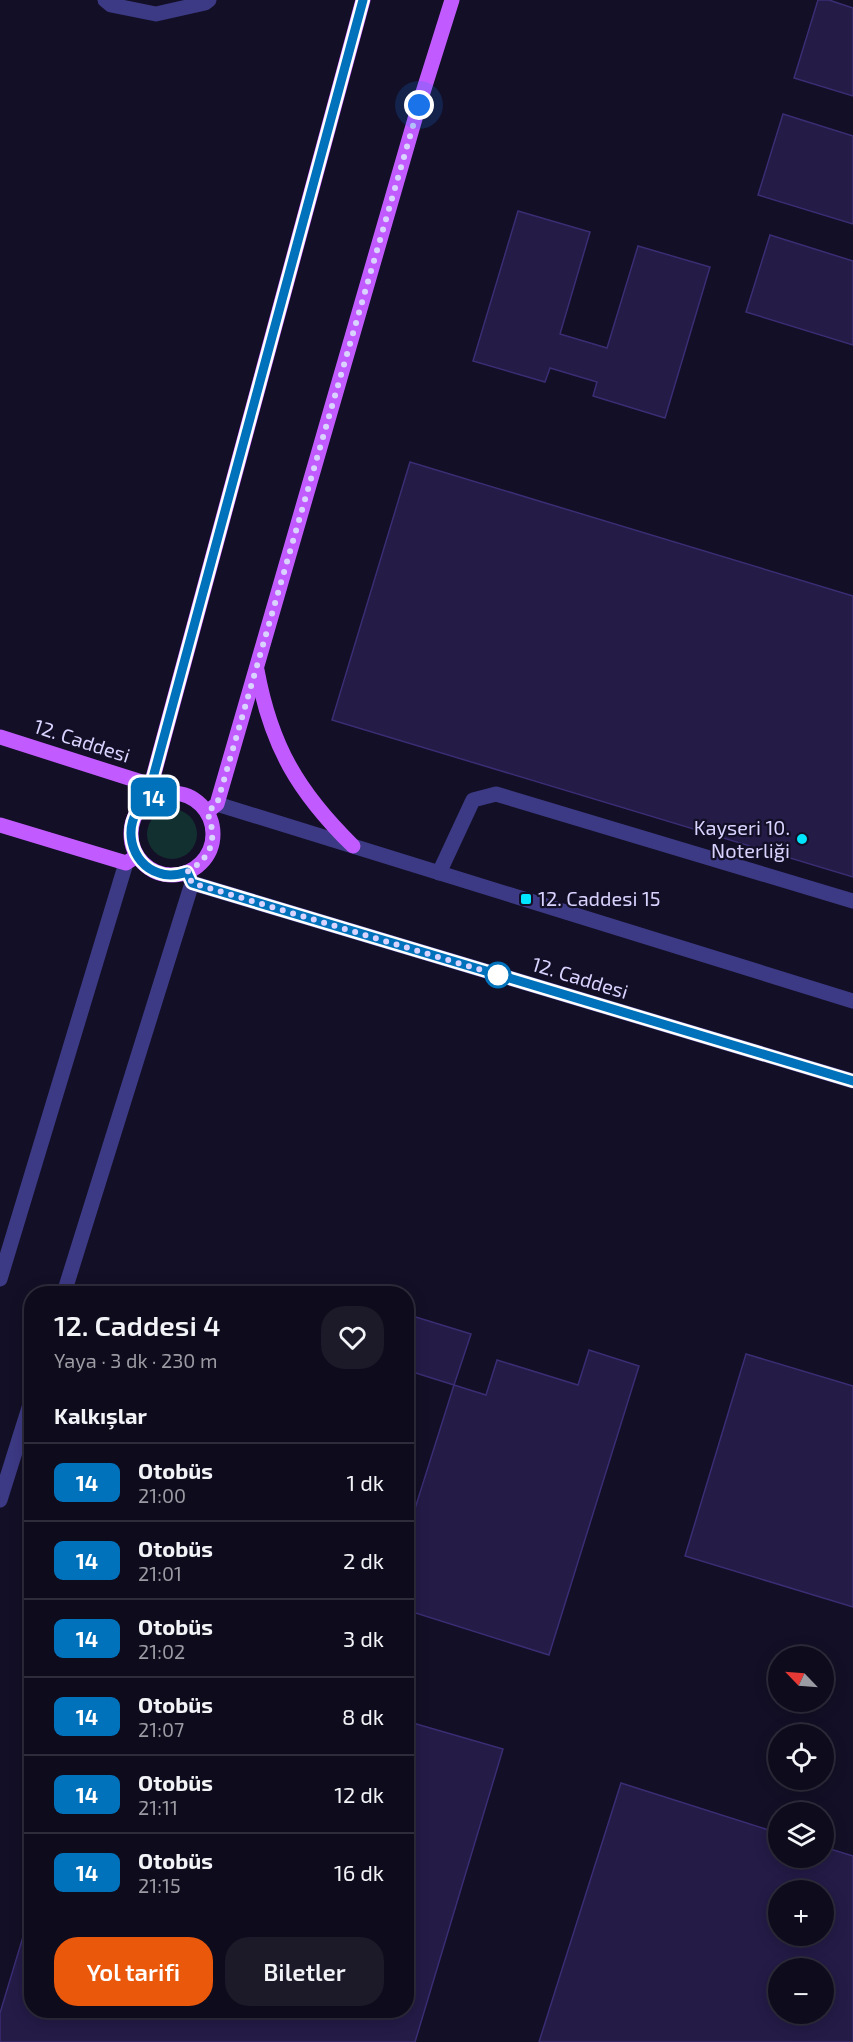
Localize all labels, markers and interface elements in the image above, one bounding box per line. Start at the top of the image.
your location [404,90,434,120]
street label: 12. Caddesi [31,713,133,767]
line badge: 14 [127,778,181,816]
text: 14 [143,785,165,810]
place label: Kayseri 10. Noterliği [694,815,790,862]
marker: Kayseri 10. Noterliği [795,832,809,846]
place label: 12. Caddesi 15 [538,886,661,910]
marker: 12. Caddesi 15 [519,892,533,906]
street label: 12. Caddesi [529,951,631,1003]
unlabelled marker [485,962,511,988]
button: heart [321,1306,384,1369]
text: 12. Caddesi 4 [54,1308,221,1342]
text: Yaya · 3 dk · 230 m [54,1348,217,1372]
text: Kalkışlar [54,1402,147,1428]
text: Otobüs [138,1457,213,1483]
text: 1 dk [347,1469,384,1495]
text: 14 [76,1470,98,1495]
text: 21:00 [138,1483,186,1507]
text: Otobüs [138,1535,213,1561]
text: 2 dk [343,1547,384,1573]
text: 14 [76,1548,98,1573]
text: 21:01 [138,1561,182,1585]
text: Otobüs [138,1613,213,1639]
text: 3 dk [343,1625,384,1651]
text: 14 [76,1626,98,1651]
text: 21:02 [138,1639,185,1663]
north arrow [768,1646,834,1712]
map controls [768,1646,834,2024]
text: Otobüs [138,1691,213,1717]
text: 8 dk [342,1703,384,1729]
text: 14 [76,1704,98,1729]
text: 21:07 [138,1717,184,1741]
button: locate [768,1724,834,1790]
text: Otobüs [138,1769,213,1795]
text: 12 dk [334,1781,384,1807]
text: 14 [76,1782,98,1807]
text: 21:11 [138,1795,178,1819]
button: layers [768,1802,834,1868]
text: Otobüs [138,1847,213,1873]
text: 16 dk [334,1859,384,1885]
text: 14 [76,1860,98,1885]
text: 21:15 [138,1873,181,1897]
button: + [768,1880,834,1946]
button: Yol tarifi [54,1937,213,2006]
button: Biletler [225,1937,384,2006]
button: − [768,1958,834,2024]

